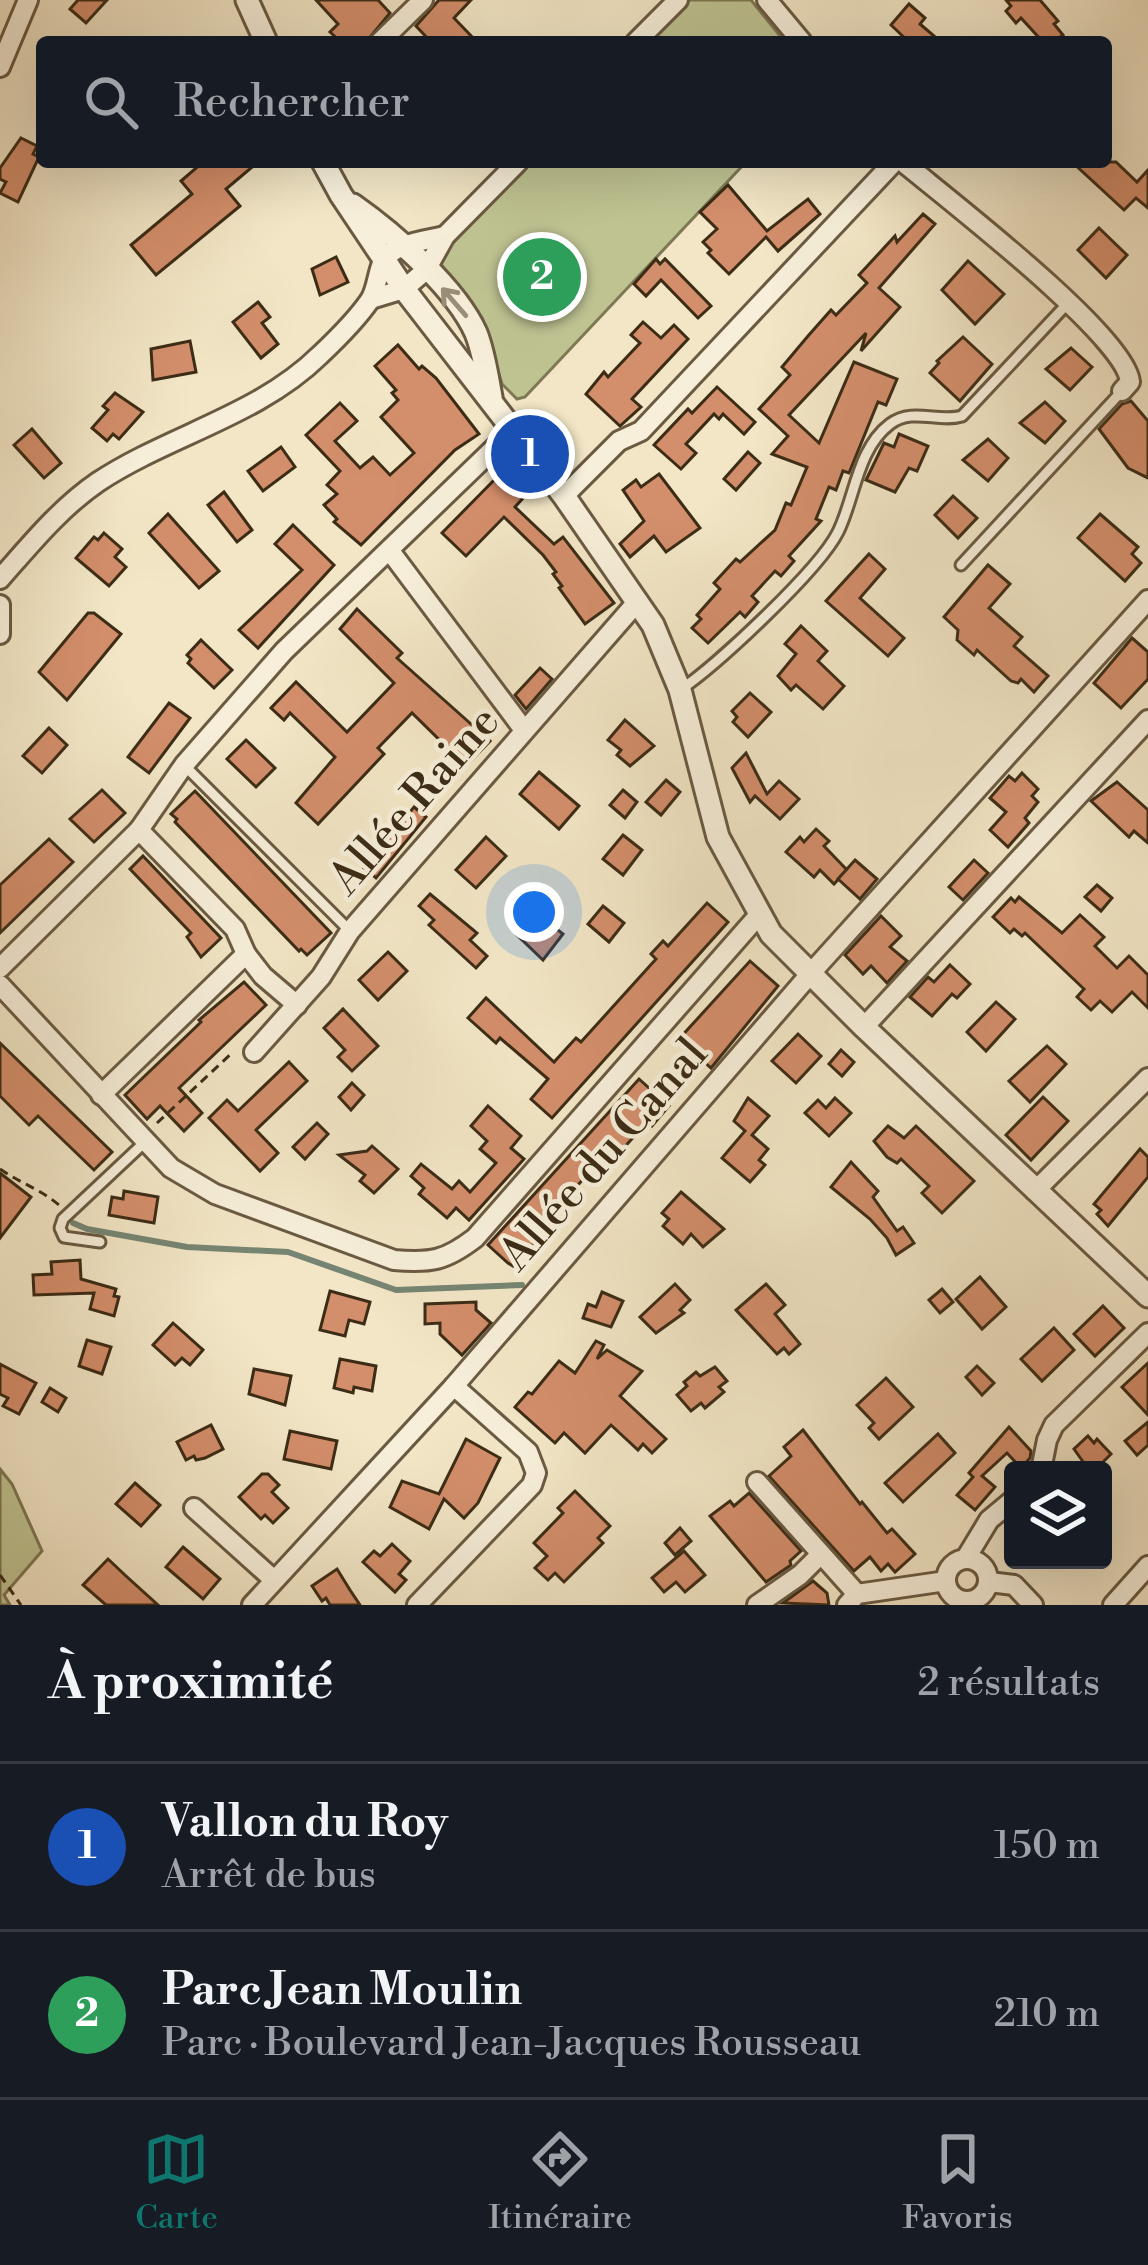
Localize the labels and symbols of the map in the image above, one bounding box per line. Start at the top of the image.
pin: 2 [503,232,581,322]
one-way arrow [440,287,468,318]
pin: 1 [491,409,569,499]
street label: Allée Raine [317,695,512,907]
your location [504,882,564,942]
street label: Allée du Canal [487,1027,720,1283]

